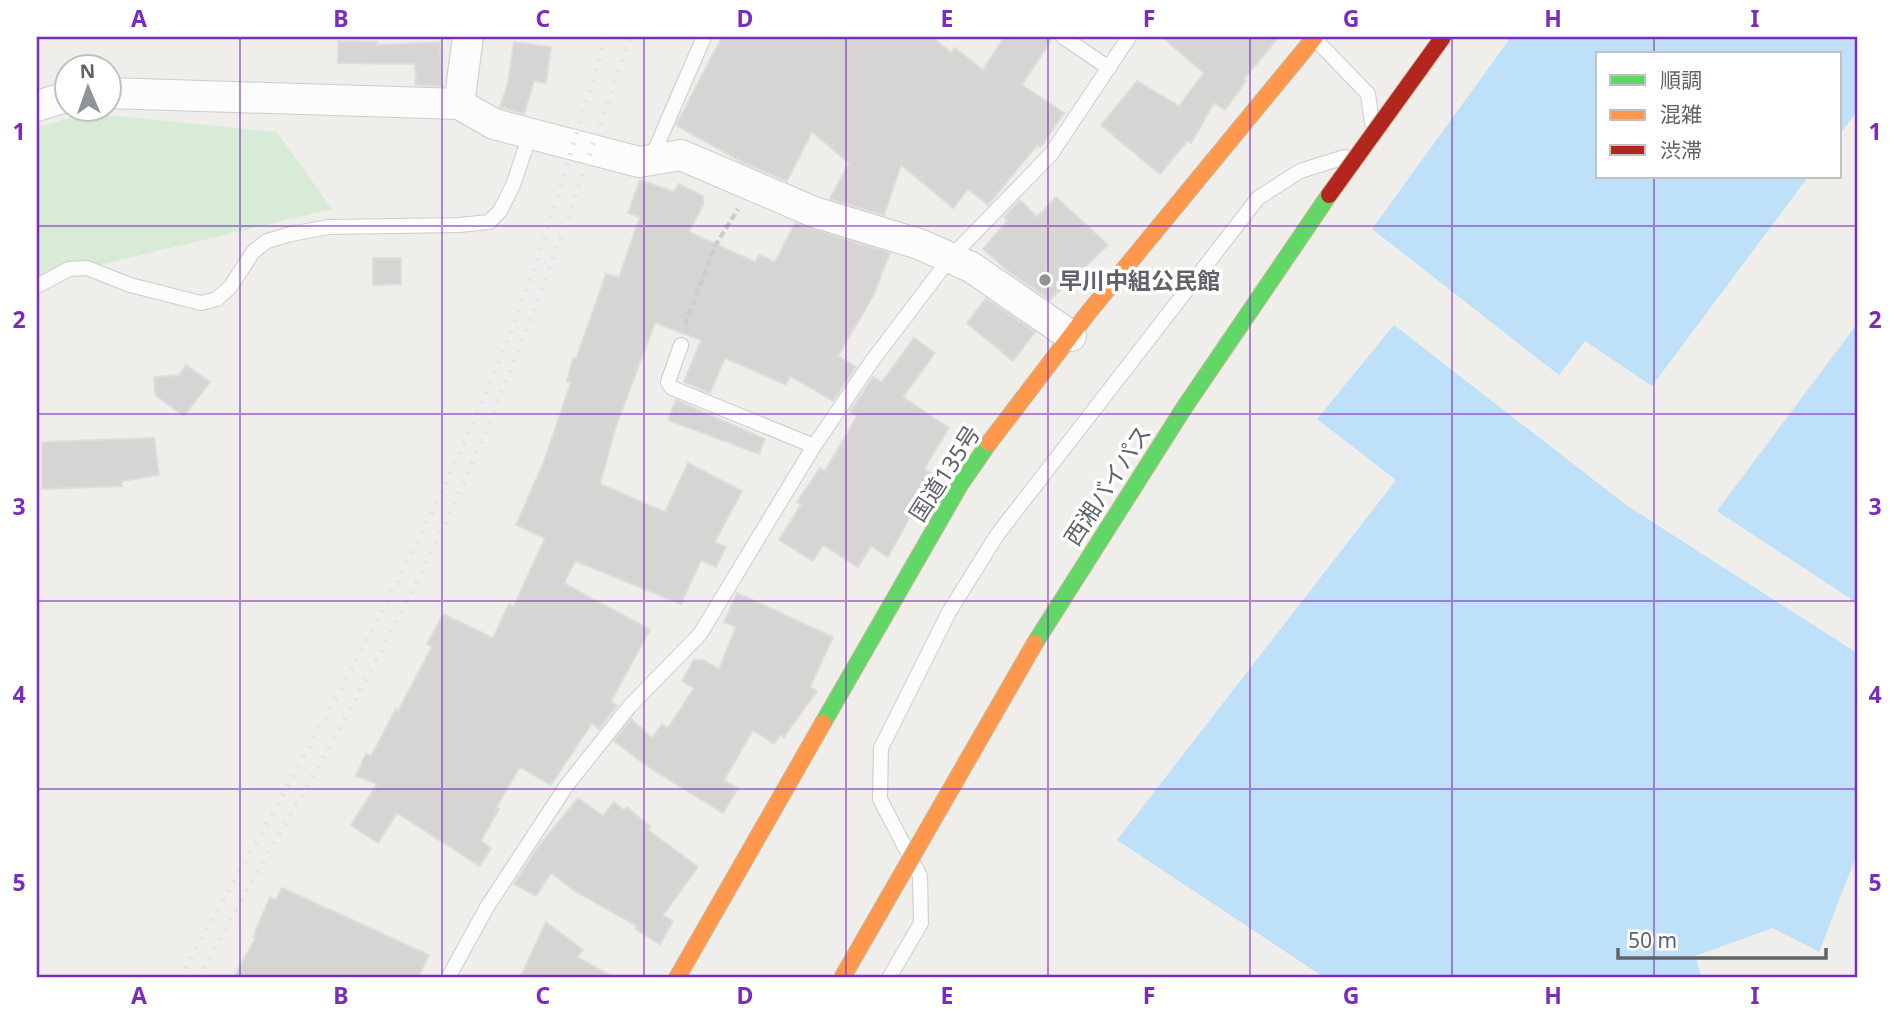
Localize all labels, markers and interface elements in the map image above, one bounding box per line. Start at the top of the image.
text: A [131,2,147,34]
text: B [333,2,349,34]
text: C [536,2,551,34]
text: D [737,2,753,34]
text: E [941,2,953,34]
text: F [1143,2,1155,34]
text: G [1343,2,1359,34]
text: H [1544,2,1562,34]
text: I [1751,2,1760,34]
north arrow [52,52,122,122]
legend [1596,52,1842,178]
text: N [79,58,96,84]
text: 順調 [1660,66,1702,94]
text: 混雑 [1660,100,1702,128]
text: 1 [12,115,26,147]
text: 1 [1868,115,1882,147]
text: 渋滞 [1660,136,1702,164]
place label: 早川中組公民館 [1059,264,1220,296]
marker: 早川中組公民館 [1037,272,1053,288]
text: 2 [12,303,26,335]
text: 2 [1868,303,1882,335]
street label: 国道135号 [901,419,987,527]
street label: 西湘バイパス [1056,419,1158,551]
text: 3 [12,490,26,522]
text: 3 [1868,490,1882,522]
text: 4 [12,678,26,710]
text: 4 [1868,678,1882,710]
text: 5 [12,866,26,898]
text: 5 [1868,866,1882,898]
scale bar [1618,917,1826,961]
text: 50 m [1628,926,1677,954]
text: A [131,979,147,1011]
text: B [333,979,349,1011]
text: C [536,979,551,1011]
text: D [737,979,753,1011]
text: E [941,979,953,1011]
text: F [1143,979,1155,1011]
text: G [1343,979,1359,1011]
text: H [1544,979,1562,1011]
text: I [1751,979,1760,1011]

